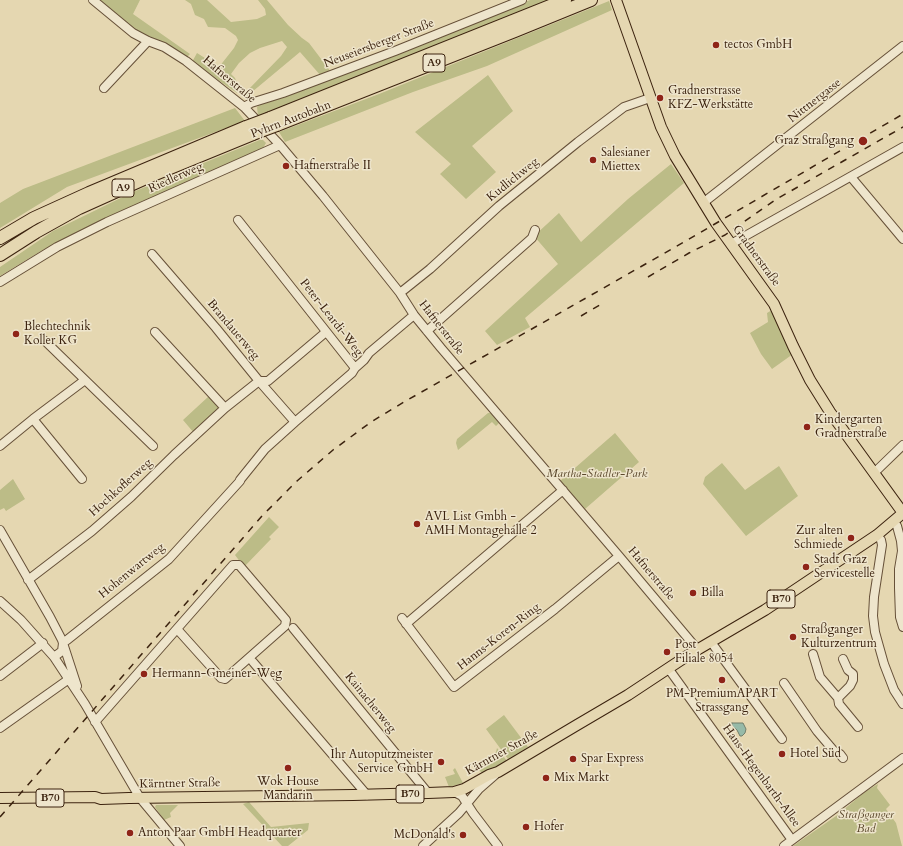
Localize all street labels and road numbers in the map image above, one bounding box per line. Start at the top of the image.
street label: Neuseiersberger Straße [322,16,436,72]
street label: Hafnerstraße [199,53,259,107]
road number: A9 [423,54,445,72]
street label: Nittnergasse [786,76,844,126]
street label: Pyhrn Autobahn [249,98,333,142]
street label: Kudlichweg [484,155,542,205]
street label: Riedlerweg [146,160,206,196]
road number: A9 [112,179,134,197]
street label: Gradnerstraße [729,223,783,289]
street label: Peter-Leardi-Weg [296,276,366,360]
street label: Brandauerweg [204,297,262,363]
street label: Hafnerstraße [415,298,467,358]
street label: Hochkoflerweg [86,456,156,520]
street label: Hohenwartweg [96,540,168,602]
street label: Hafnerstraße [624,544,678,604]
road number: B70 [767,590,795,608]
street label: Hanns-Koren-Ring [455,600,543,674]
street label: Kainacherweg [341,670,399,736]
street label: Hans-Hegenbarth-Allee [719,722,803,830]
street label: Kärntner Straße [463,727,541,779]
street label: Kärntner Straße [139,776,221,792]
road number: B70 [396,785,424,803]
road number: B70 [36,789,64,807]

